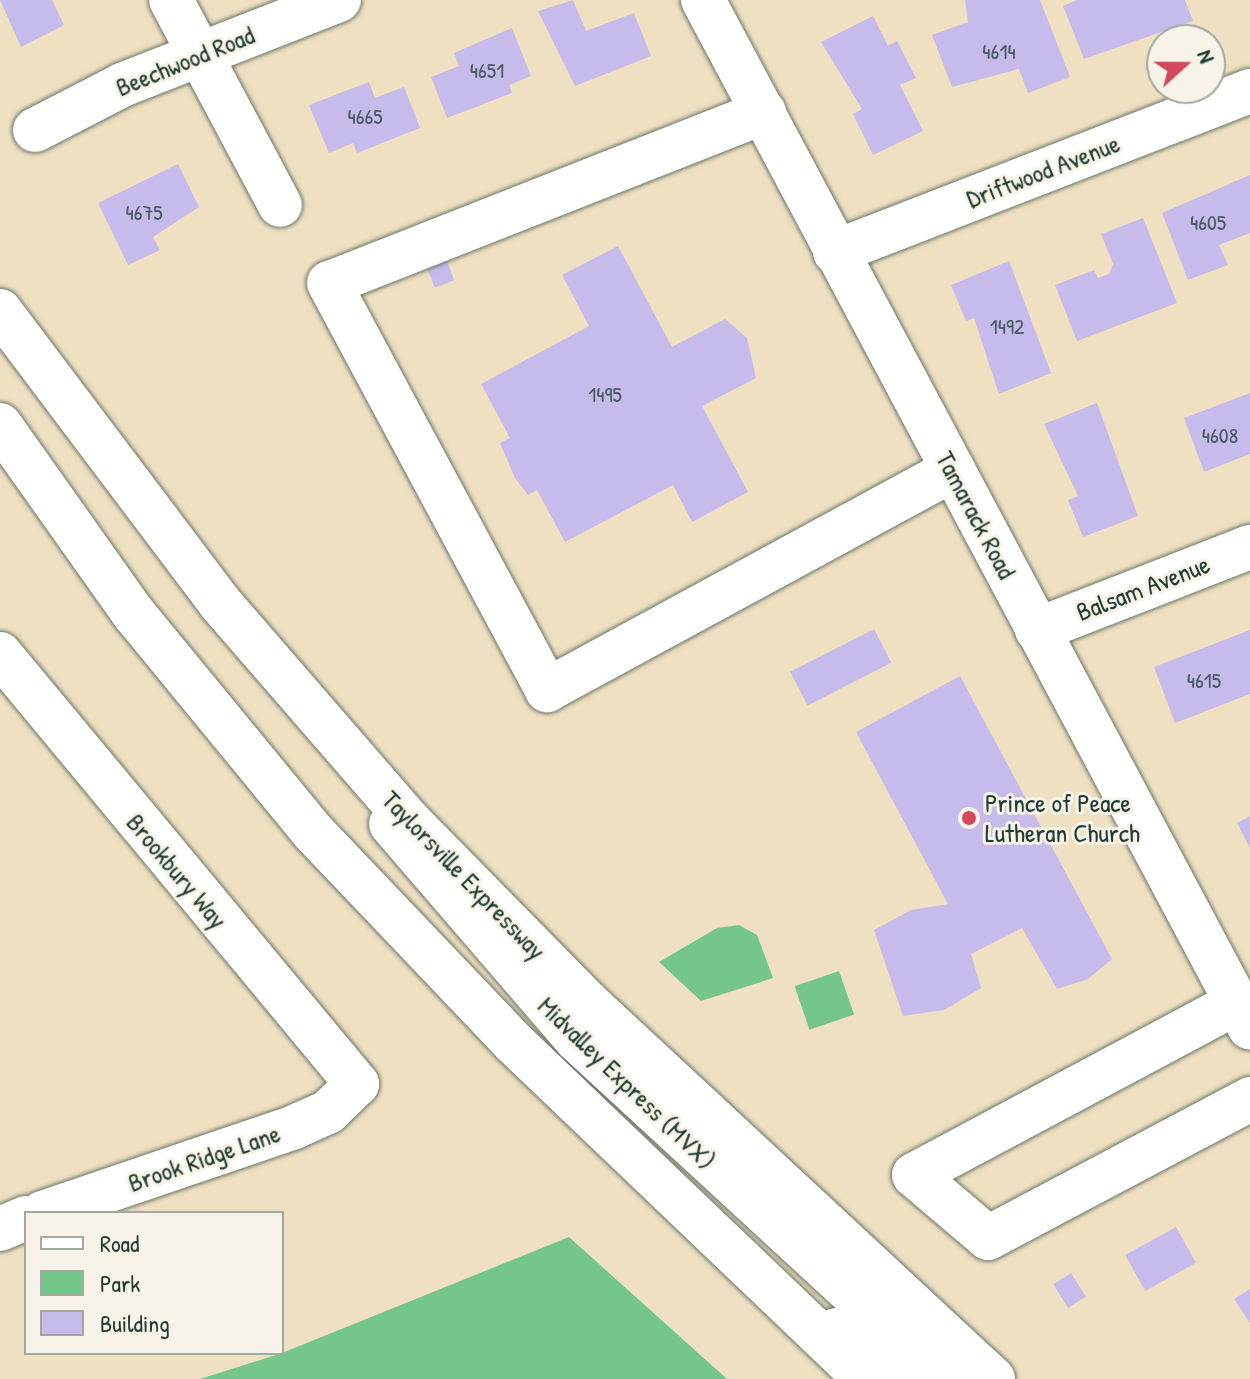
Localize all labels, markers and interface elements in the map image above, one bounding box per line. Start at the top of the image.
street label: Beechwood Road [111,19,259,103]
north arrow [1146,24,1226,104]
house number: 4614 [982,39,1016,65]
text: N [1190,45,1223,67]
house number: 4651 [470,58,504,84]
house number: 4665 [347,104,383,130]
street label: Driftwood Avenue [962,127,1124,215]
house number: 4675 [125,200,163,226]
house number: 4605 [1190,210,1226,236]
house number: 1492 [990,314,1024,340]
house number: 1495 [588,382,622,408]
house number: 4608 [1202,423,1238,449]
street label: Tamarack Road [929,446,1023,584]
street label: Balsam Avenue [1072,548,1214,628]
house number: 4615 [1187,668,1221,694]
street label: Taylorsville Expressway [376,784,552,966]
place label: Prince of Peace Lutheran Church [985,787,1140,848]
street label: Brookbury Way [120,807,234,935]
marker: Prince of Peace Lutheran Church [960,809,978,827]
street label: Midvalley Express (MVX) [532,990,722,1176]
street label: Brook Ridge Lane [124,1117,284,1199]
legend [24,1211,284,1355]
text: Road [100,1227,139,1259]
text: Park [100,1267,140,1299]
text: Building [100,1307,170,1339]

